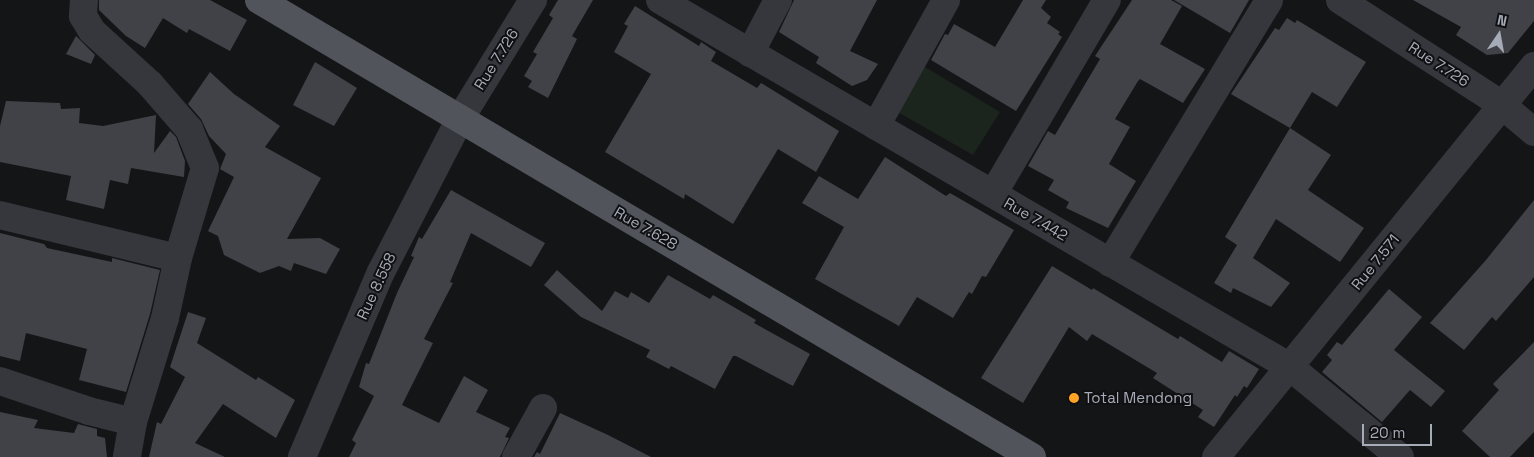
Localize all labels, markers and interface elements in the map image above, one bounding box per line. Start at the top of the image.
north arrow [1474,10,1524,60]
text: N [1496,11,1509,30]
street label: Rue 7.726 [470,25,522,93]
street label: Rue 7.726 [1405,38,1473,90]
street label: Rue 7.442 [1001,194,1071,244]
street label: Rue 7.628 [611,203,681,253]
street label: Rue 7.571 [1347,231,1403,293]
street label: Rue 8.558 [353,250,399,322]
place label: Total Mendong [1084,389,1192,407]
marker: Total Mendong [1068,392,1080,404]
scale bar [1364,414,1434,446]
text: 20 m [1370,423,1405,442]

